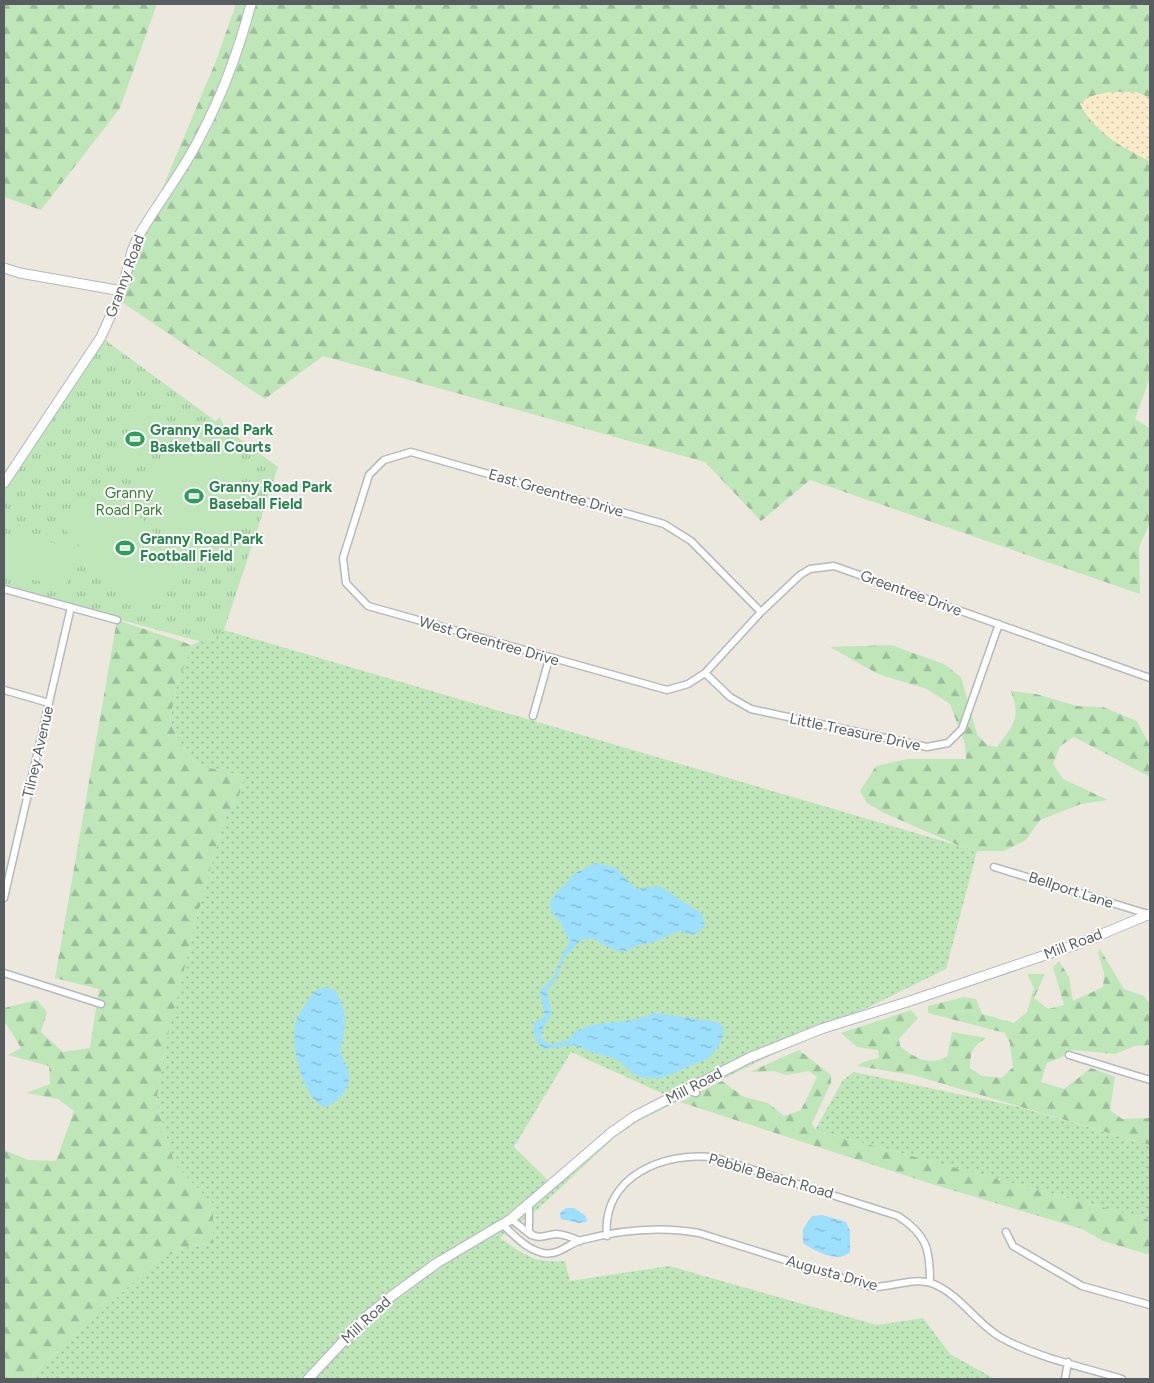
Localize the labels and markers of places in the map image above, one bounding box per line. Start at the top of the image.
place label: Granny Road Park Basketball Courts [150,421,273,456]
sports icon: Granny Road Park Basketball Courts [124,428,146,450]
place label: Granny Road Park Baseball Field [209,478,332,513]
sports icon: Granny Road Park Baseball Field [183,485,205,507]
place label: Granny Road Park Football Field [140,530,263,565]
sports icon: Granny Road Park Football Field [114,537,136,559]

